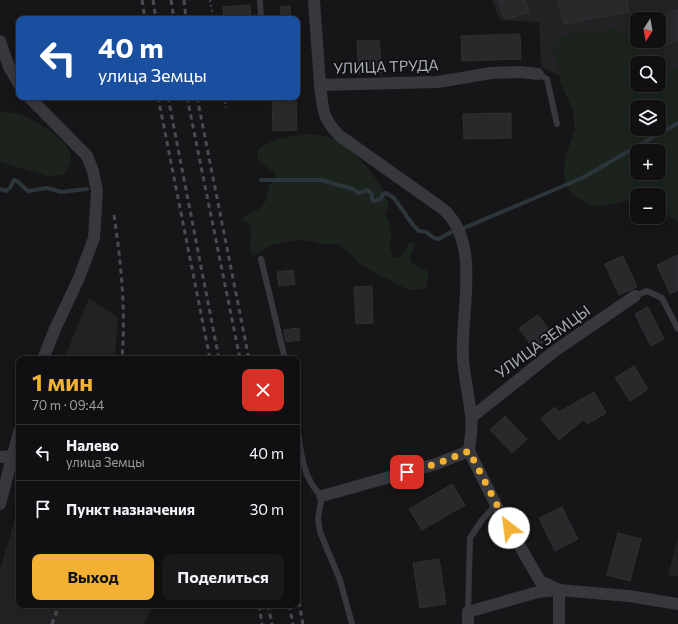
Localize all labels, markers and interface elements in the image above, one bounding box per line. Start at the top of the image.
north arrow [630,12,666,48]
map controls [630,12,666,224]
text: 40 m [98,30,164,64]
icon: left [32,32,84,84]
street label: УЛИЦА ТРУДА [333,55,439,77]
button: search [630,56,666,92]
text: улица Земцы [98,64,207,86]
button: layers [630,100,666,136]
button: + [630,144,666,180]
button: − [630,188,666,224]
street label: УЛИЦА ЗЕМЦЫ [492,301,593,382]
text: 1 мин [32,367,93,396]
button: close [242,369,284,411]
text: 70 m · 09:44 [32,397,104,413]
text: Налево [66,436,119,454]
icon: left [32,442,54,464]
text: 40 m [249,444,284,462]
text: улица Земцы [66,454,145,470]
pin [390,455,424,489]
icon: arrive [396,461,418,483]
icon: arrive [32,498,54,520]
text: Пункт назначения [66,500,195,518]
text: 30 m [250,500,284,518]
position arrow [488,507,530,549]
button: Выход [32,554,154,600]
button: Поделиться [162,554,284,600]

